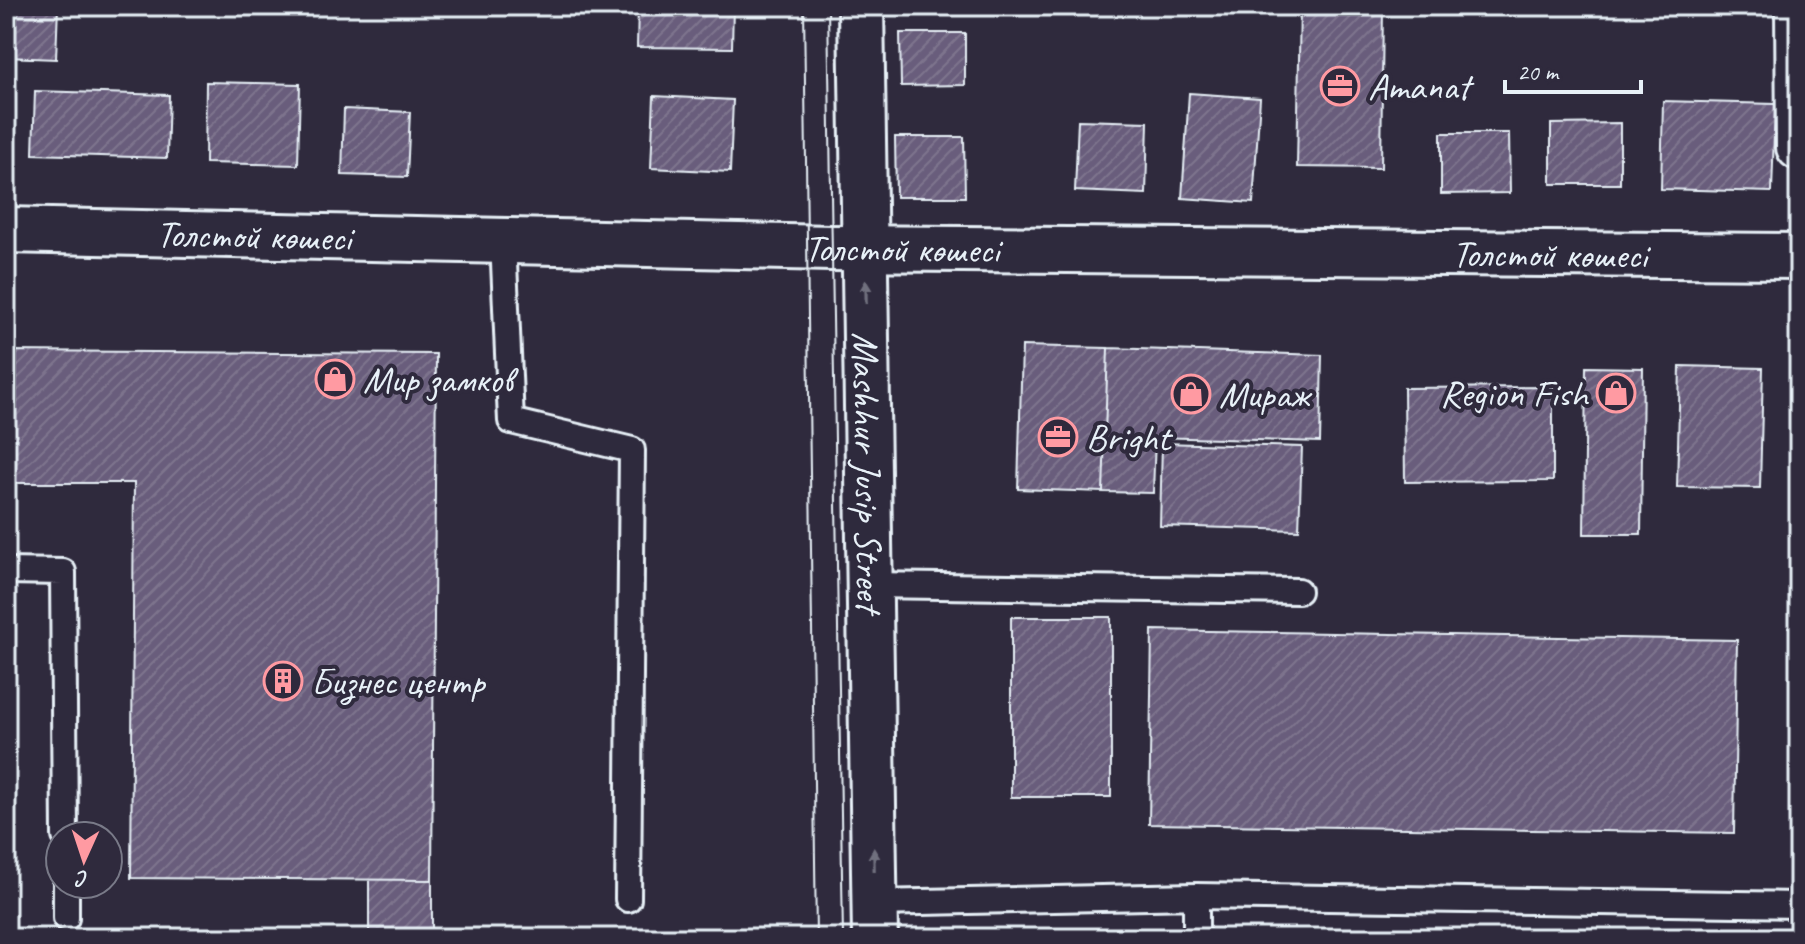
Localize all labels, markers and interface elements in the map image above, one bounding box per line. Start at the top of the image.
scale bar [1505,44,1641,94]
text: 20 m [1517,57,1560,87]
place label: Amanat [1368,63,1475,110]
office icon: Amanat [1319,65,1361,107]
street label: Толстой көшесі [156,210,356,262]
street label: Толстой көшесі [804,224,1003,273]
street label: Толстой көшесі [1452,230,1651,279]
one-way arrow [859,279,872,304]
street label: Mashhur Jusip Street [842,332,893,618]
place label: Мир замков [363,356,519,403]
shop icon: Мир замков [314,358,356,400]
place label: Region Fish [1440,370,1590,417]
place label: Мираж [1219,371,1313,418]
shop icon: Region Fish [1595,372,1637,414]
shop icon: Мираж [1170,373,1212,415]
place label: Bright [1086,414,1173,461]
office icon: Bright [1037,416,1079,458]
place label: Бизнес центр [311,658,486,705]
building icon: Бизнес центр [262,660,304,702]
north arrow [44,820,124,900]
one-way arrow [868,847,880,872]
text: С [74,865,89,893]

